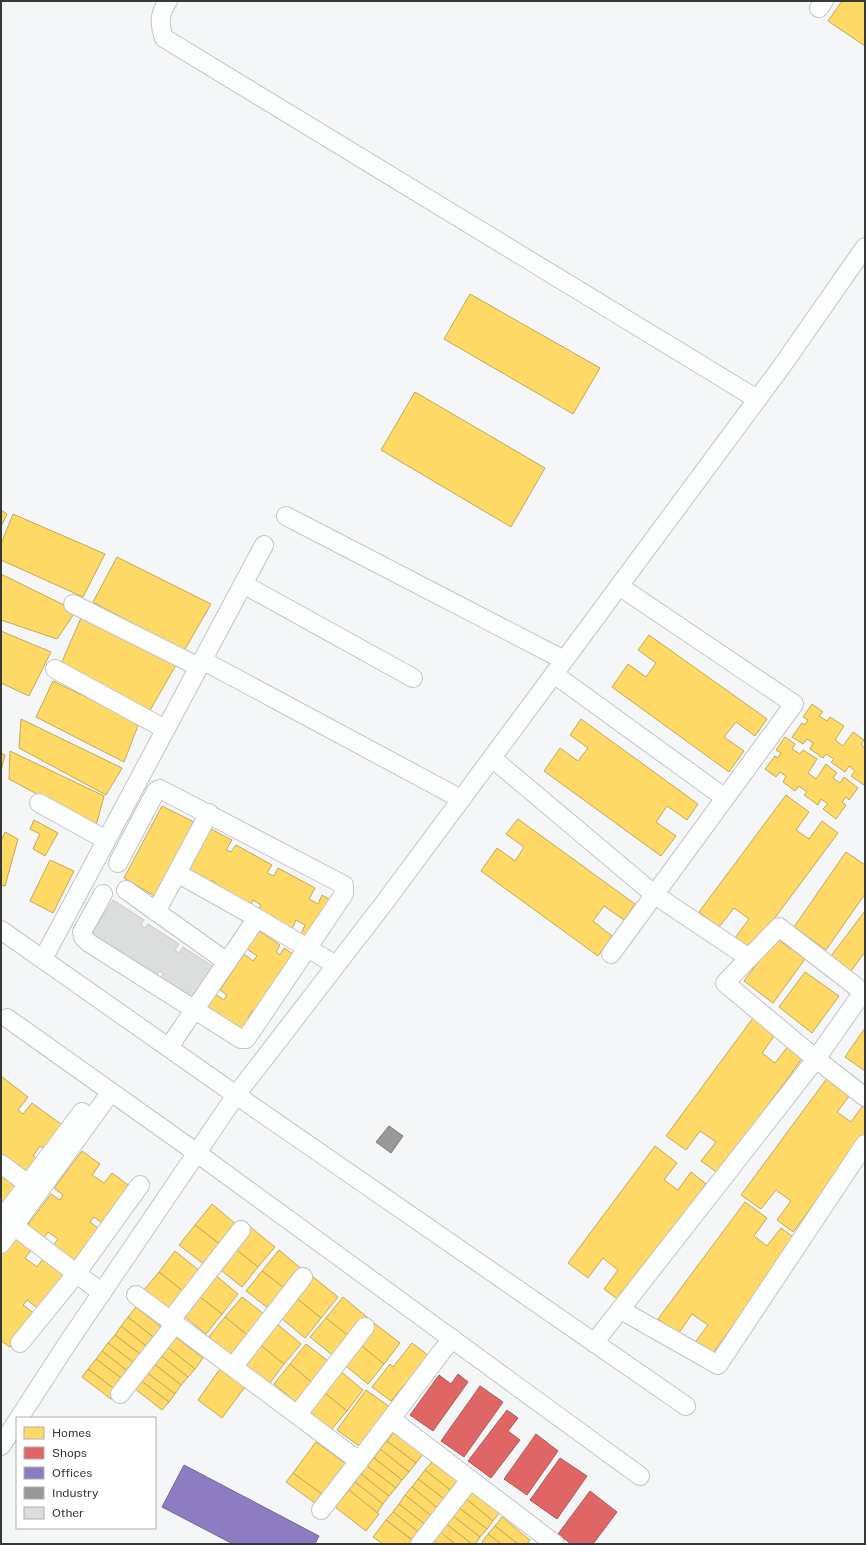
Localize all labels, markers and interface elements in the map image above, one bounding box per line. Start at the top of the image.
legend [16,1417,156,1529]
text: Homes [52,1426,91,1440]
text: Shops [52,1446,87,1460]
text: Offices [52,1466,92,1480]
text: Industry [52,1486,99,1500]
text: Other [52,1506,84,1520]

